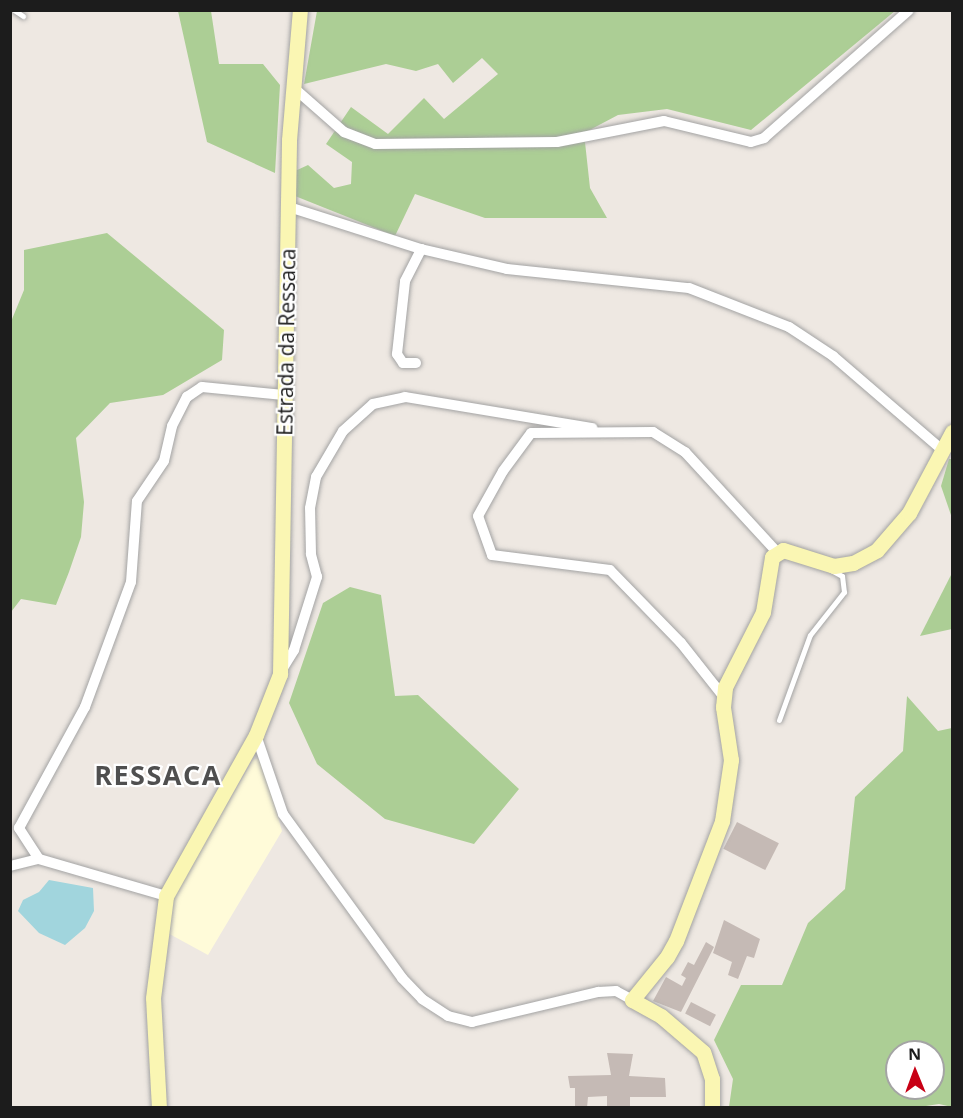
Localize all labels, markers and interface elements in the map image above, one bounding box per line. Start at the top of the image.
street label: Estrada da Ressaca [272,248,300,436]
district label: RESSACA [94,759,222,791]
north arrow [885,1040,945,1100]
text: N [908,1043,921,1065]

